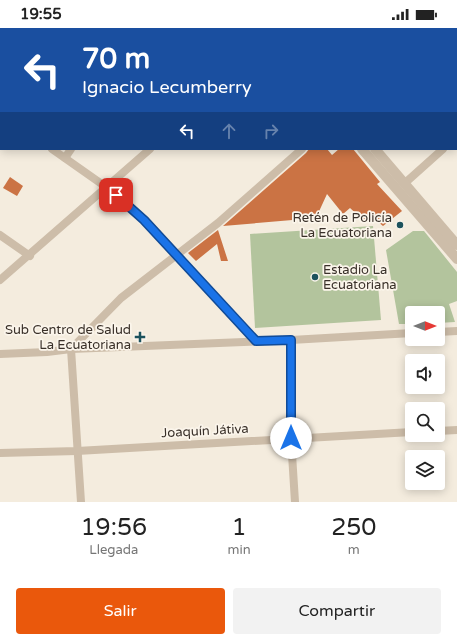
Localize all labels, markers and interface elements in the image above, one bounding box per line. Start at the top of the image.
text: 19:55 [20,5,62,23]
text: 70 m [82,42,150,76]
icon: left [16,44,68,96]
text: Ignacio Lecumberry [82,76,252,98]
icon: left [176,120,198,142]
icon: ahead [218,120,240,142]
icon: right [260,120,282,142]
pin [99,178,133,212]
icon: arrive [105,184,127,206]
place label: Retén de Policía La Ecuatoriana [293,210,392,241]
marker: Retén de Policía La Ecuatoriana [395,220,405,230]
place label: Estadio La Ecuatoriana [323,262,397,293]
marker: Estadio La Ecuatoriana [310,272,320,282]
north arrow [405,306,445,346]
map controls [405,306,445,490]
place label: Sub Centro de Salud La Ecuatoriana [5,322,131,353]
marker: Sub Centro de Salud La Ecuatoriana [134,331,146,343]
button: sound [405,354,445,394]
button: search [405,402,445,442]
position arrow [270,417,312,459]
street label: Joaquín Játiva [161,421,249,441]
button: layers [405,450,445,490]
text: 19:56 [81,513,147,542]
text: 1 [232,513,247,542]
text: 250 [331,513,376,542]
text: Llegada [89,542,138,558]
text: min [228,542,251,558]
text: m [348,542,360,558]
button: Salir [16,588,225,634]
button: Compartir [233,588,441,634]

